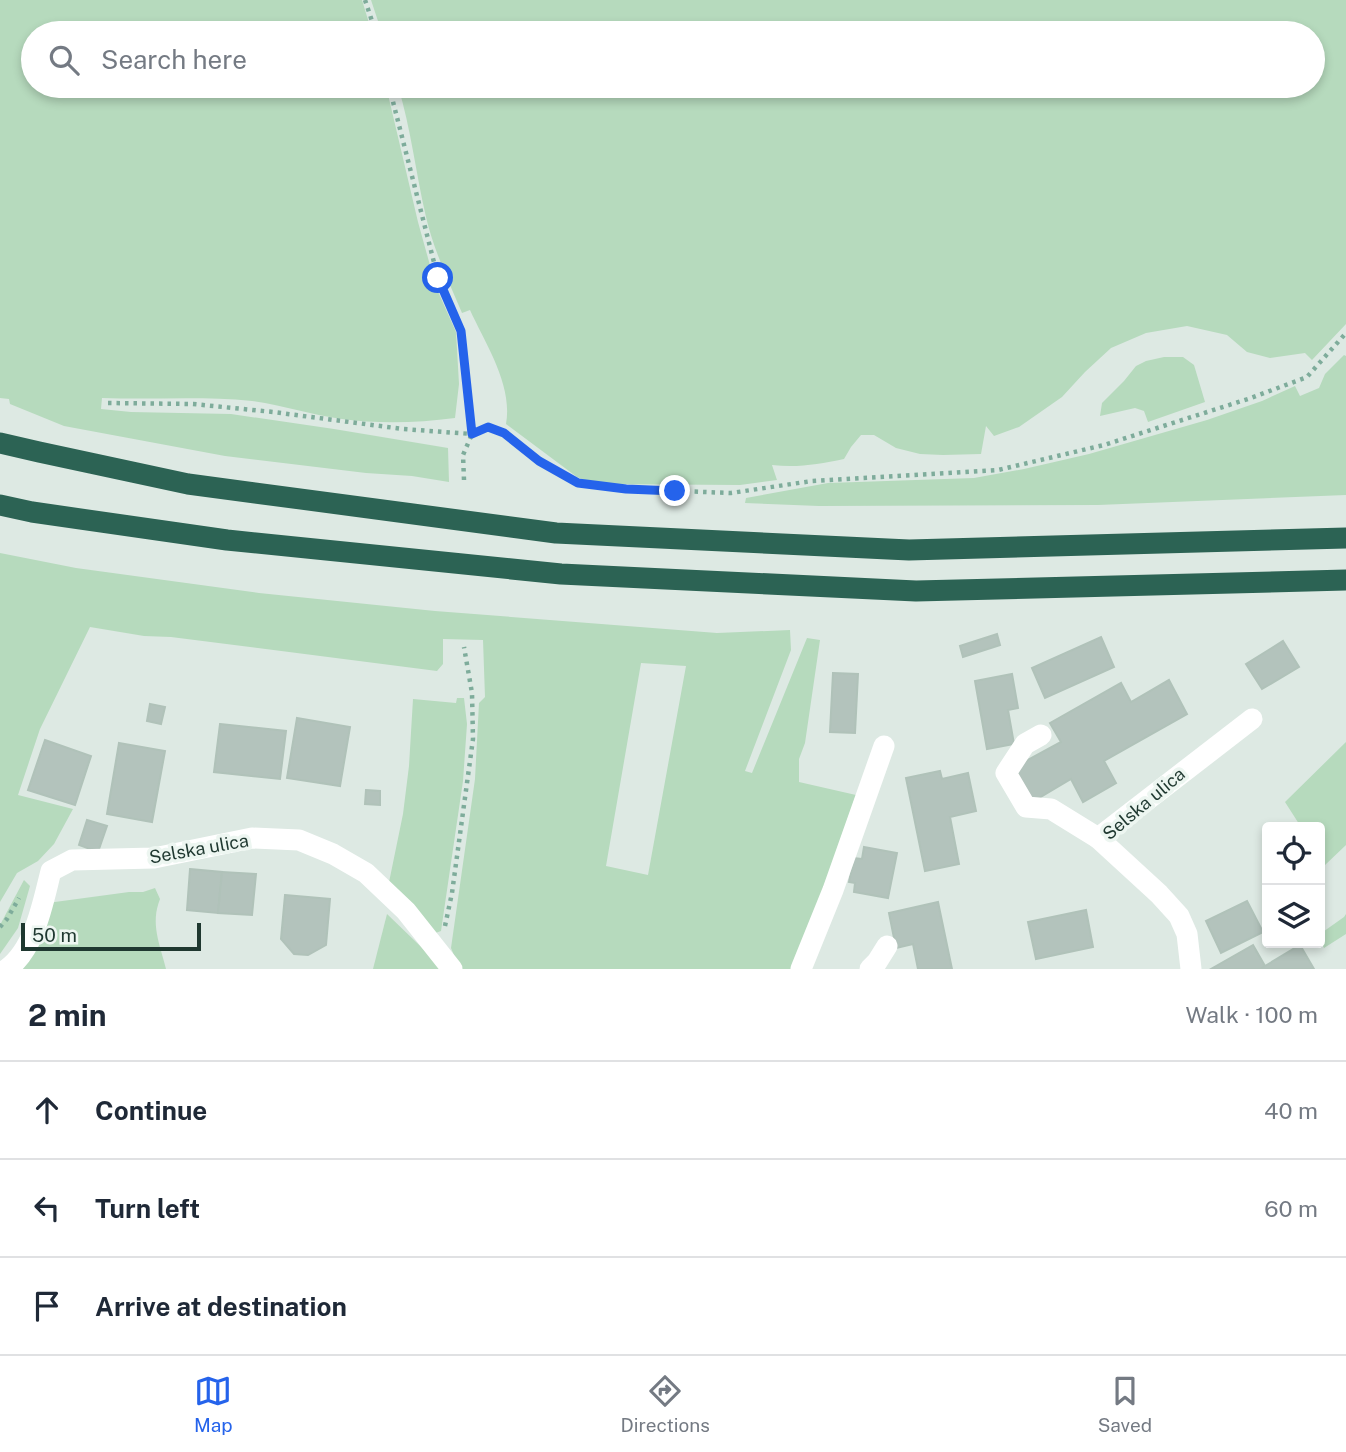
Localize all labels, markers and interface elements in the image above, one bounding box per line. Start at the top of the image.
search box [21,21,1325,98]
icon: search [45,41,83,79]
text: Search here [101,44,247,75]
route start [422,262,453,293]
route end [659,475,690,506]
street label: Selska ulica [1098,763,1189,844]
map controls [1262,822,1325,948]
button: locate [1262,822,1325,885]
street label: Selska ulica [147,829,250,868]
button: layers [1262,885,1325,948]
scale bar [21,920,201,952]
text: 50 m [32,924,77,946]
text: 2 min [28,997,107,1033]
text: Walk · 100 m [1185,1001,1318,1028]
icon: ahead [28,1091,66,1129]
text: Continue [95,1095,207,1126]
text: 40 m [1264,1097,1318,1124]
icon: left [28,1189,66,1227]
text: Turn left [95,1193,200,1224]
text: 60 m [1264,1195,1318,1222]
icon: arrive [28,1287,66,1325]
text: Arrive at destination [95,1291,347,1322]
tab: Map [194,1372,233,1436]
tab: Directions [621,1372,710,1436]
tab: Saved [1098,1372,1152,1436]

